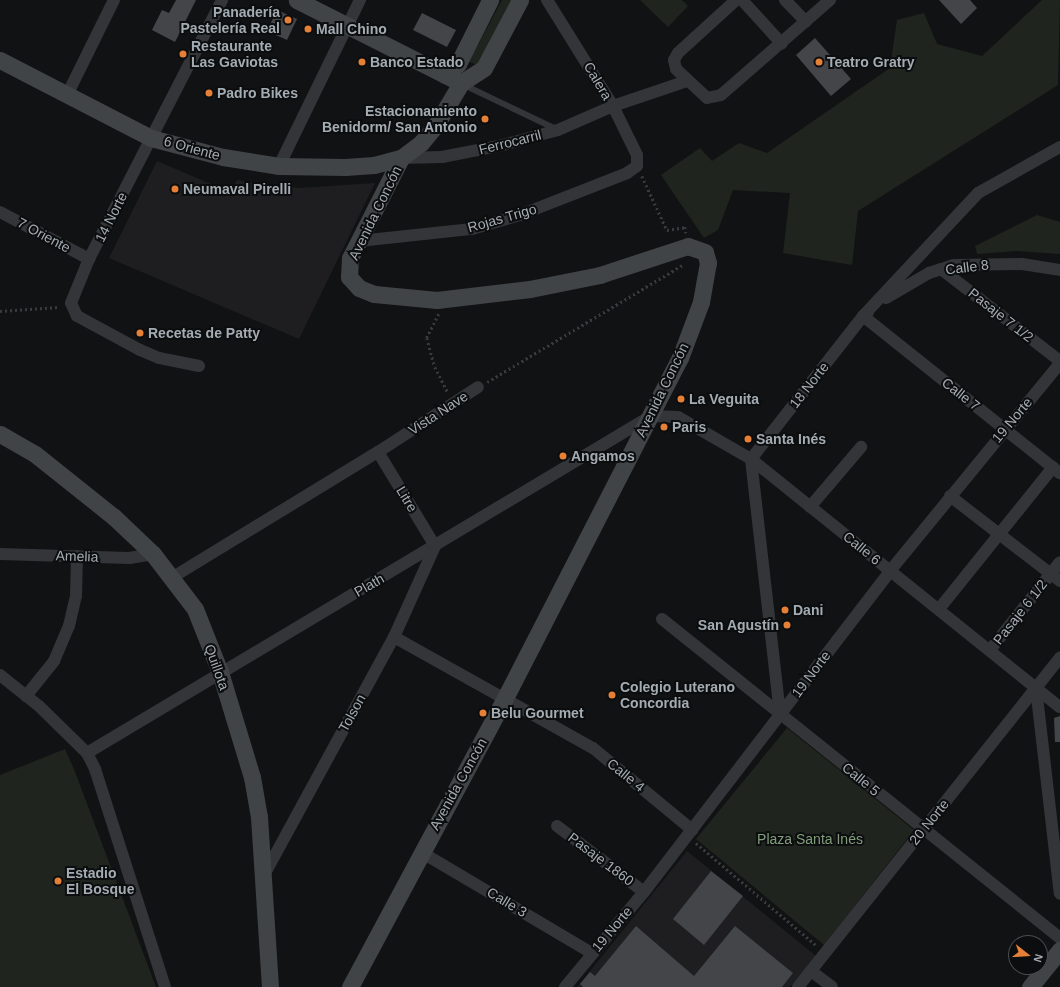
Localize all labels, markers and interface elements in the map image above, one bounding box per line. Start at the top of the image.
place label: Panadería Pastelería Real [180,4,280,36]
marker: Panadería Pastelería Real [283,15,293,25]
place label: Mall Chino [316,21,387,37]
marker: Mall Chino [303,24,313,34]
place label: Restaurante Las Gaviotas [191,38,278,70]
marker: Restaurante Las Gaviotas [178,49,188,59]
place label: Banco Estado [370,54,463,70]
place label: Teatro Gratry [827,54,915,70]
marker: Banco Estado [357,57,367,67]
marker: Teatro Gratry [814,57,824,67]
street label: Calera [580,59,616,103]
place label: Padro Bikes [217,85,298,101]
marker: Padro Bikes [204,88,214,98]
place label: Estacionamiento Benidorm/ San Antonio [321,103,477,136]
marker: Estacionamiento Benidorm/ San Antonio [480,114,490,124]
street label: Ferrocarril [477,126,543,158]
street label: 6 Oriente [162,132,222,164]
street label: Avenida Concón [345,163,405,263]
place label: Neumaval Pirelli [183,181,291,197]
marker: Neumaval Pirelli [170,184,180,194]
street label: 14 Norte [91,189,131,245]
street label: Rojas Trigo [466,200,538,236]
street label: 7 Oriente [15,214,73,256]
street label: Calle 8 [944,256,990,278]
street label: Pasaje 7 1/2 [965,284,1037,346]
place label: Recetas de Patty [148,325,260,341]
marker: Recetas de Patty [135,328,145,338]
street label: Avenida Concón [632,340,692,440]
street label: 18 Norte [786,359,832,411]
street label: Calle 7 [939,374,983,414]
street label: Vista Nave [405,388,471,438]
place label: La Veguita [689,391,759,407]
marker: La Veguita [676,394,686,404]
street label: 19 Norte [988,394,1036,446]
place label: Paris [672,419,706,435]
marker: Paris [659,422,669,432]
place label: Santa Inés [756,431,826,447]
marker: Santa Inés [743,434,753,444]
place label: Angamos [571,448,635,464]
marker: Angamos [558,451,568,461]
street label: Litre [393,483,421,515]
street label: Calle 6 [840,528,884,568]
street label: Amelia [55,547,99,565]
street label: Plath [351,570,387,600]
street label: Pasaje 6 1/2 [989,576,1051,648]
place label: Dani [793,602,823,618]
marker: Dani [780,605,790,615]
place label: San Agustín [697,617,779,633]
marker: San Agustín [782,620,792,630]
street label: Quillota [201,642,233,692]
street label: 19 Norte [788,648,834,700]
place label: Colegio Luterano Concordia [620,679,735,712]
marker: Colegio Luterano Concordia [607,690,617,700]
street label: Tolson [335,691,369,735]
place label: Belu Gourmet [491,705,584,721]
marker: Belu Gourmet [478,708,488,718]
street label: Avenida Concón [426,735,490,833]
street label: Calle 4 [604,755,648,795]
street label: Calle 5 [839,759,883,799]
street label: 20 Norte [906,796,952,848]
street label: Pasaje 1860 [565,829,637,889]
park label: Plaza Santa Inés [757,831,863,847]
place label: Estadio El Bosque [66,865,134,898]
marker: Estadio El Bosque [53,876,63,886]
street label: Calle 3 [484,884,530,920]
street label: 19 Norte [588,903,636,955]
north arrow [1008,935,1048,975]
text: N [1032,953,1045,964]

